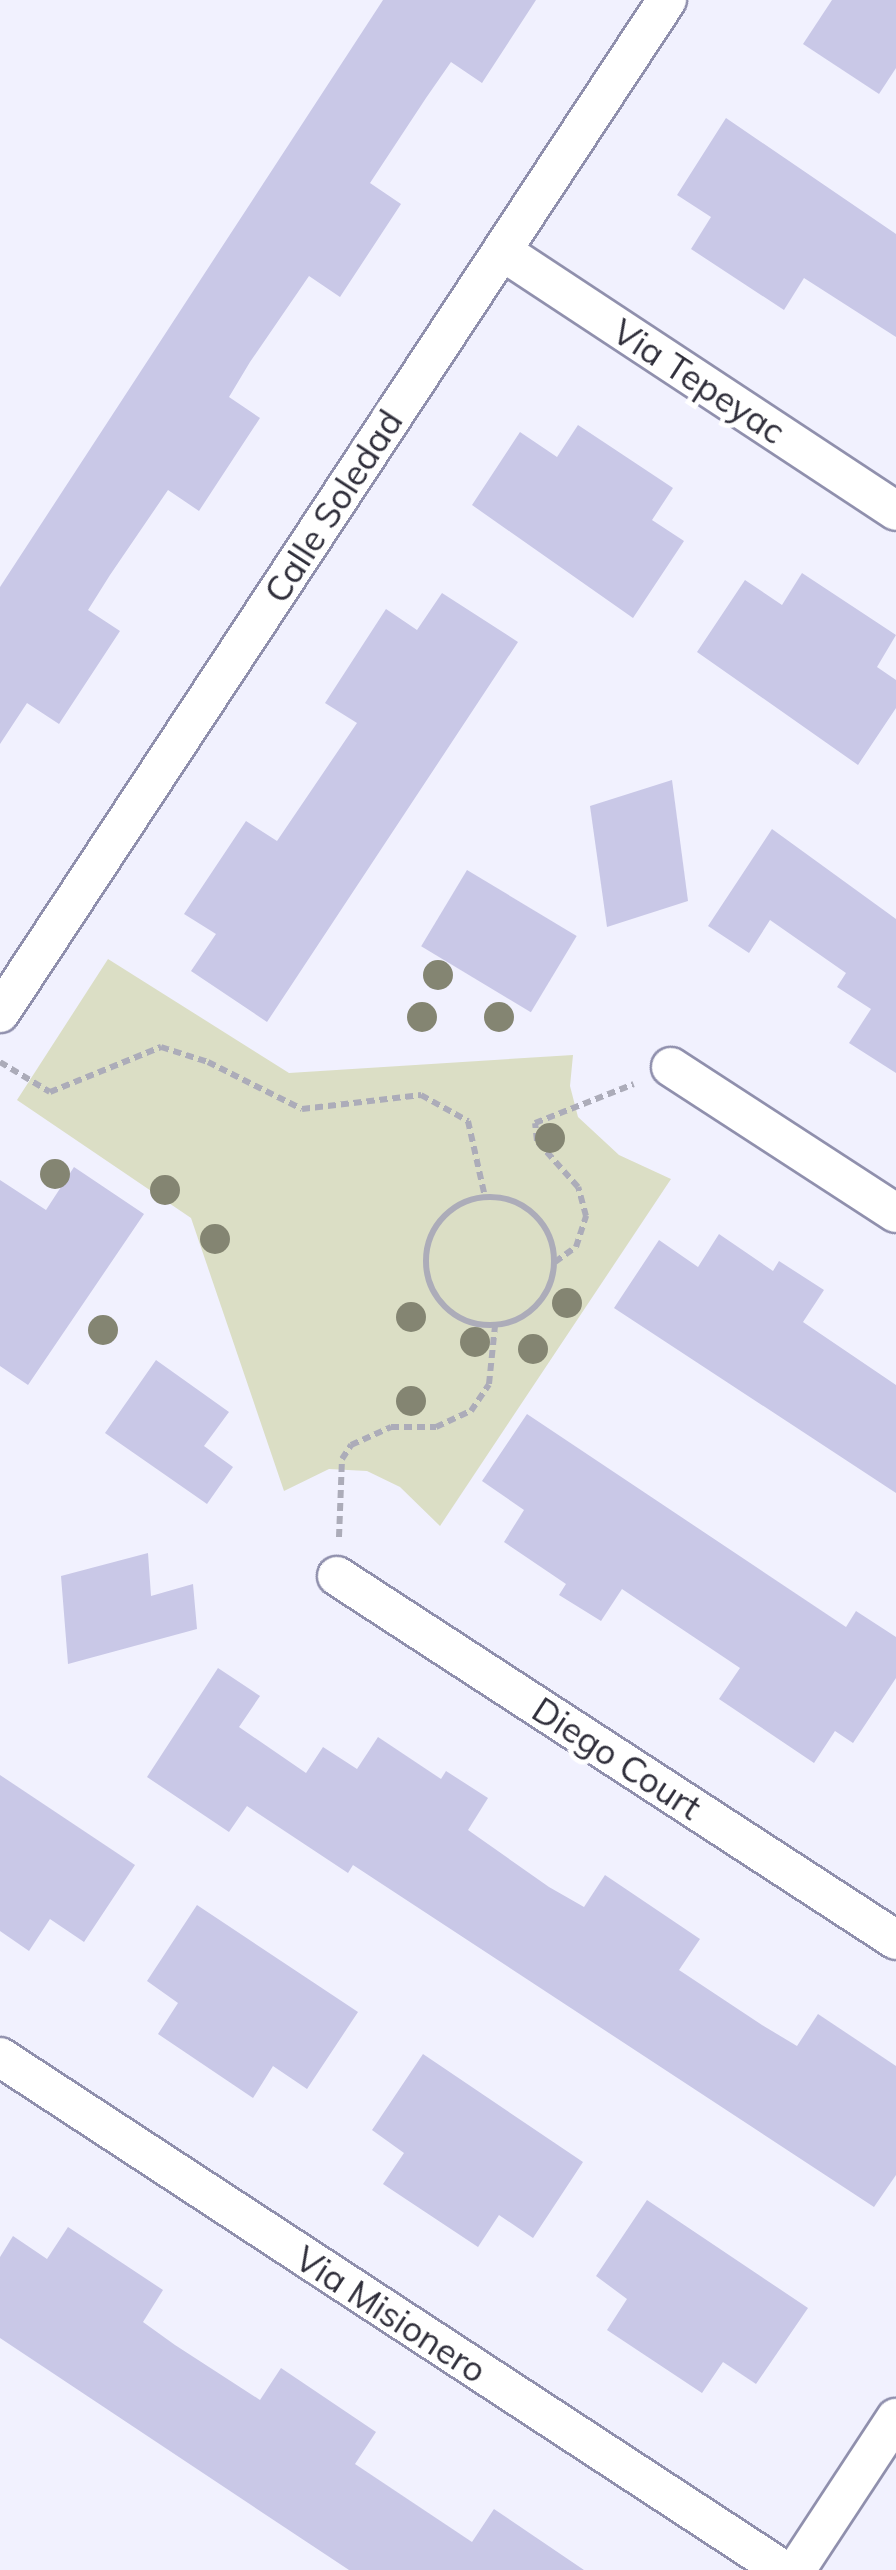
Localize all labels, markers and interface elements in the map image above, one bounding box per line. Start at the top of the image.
street label: Via Tepeyac [605,310,793,452]
street label: Calle Soledad [255,402,411,610]
street label: Diego Court [525,1688,709,1828]
street label: Via Misionero [288,2237,494,2391]

